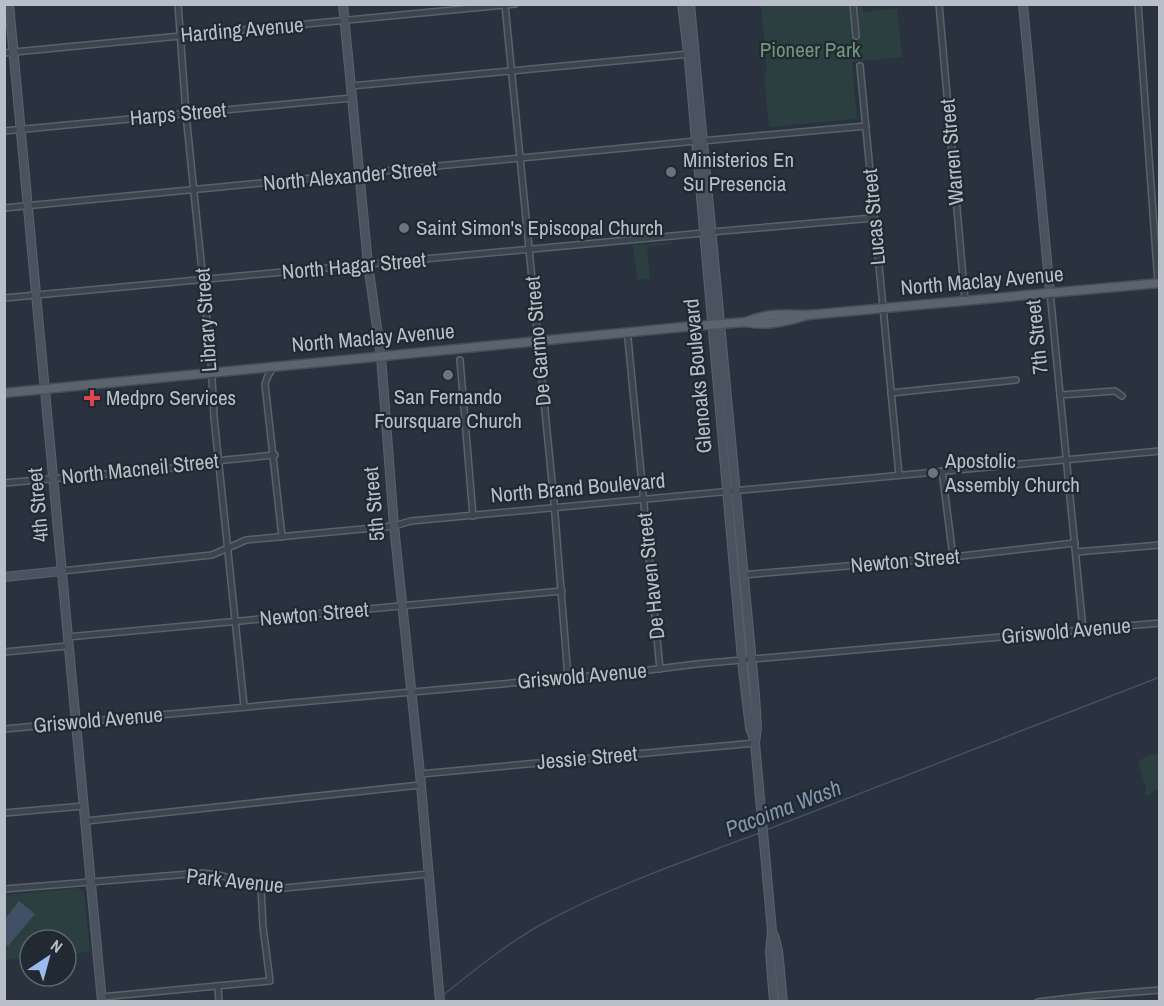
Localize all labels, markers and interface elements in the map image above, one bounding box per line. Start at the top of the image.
street label: Harding Avenue [179,10,305,49]
park label: Pioneer Park [760,35,861,64]
street label: Harps Street [129,95,228,132]
street label: Warren Street [932,97,971,206]
place label: Ministerios En Su Presencia [683,145,794,198]
street label: North Alexander Street [262,153,438,198]
marker: Ministerios En Su Presencia [664,165,678,179]
street label: Lucas Street [855,167,892,266]
place label: Saint Simon's Episcopal Church [416,213,663,242]
marker: Saint Simon's Episcopal Church [397,221,411,235]
street label: North Hagar Street [281,245,427,286]
street label: North Maclay Avenue [899,259,1065,302]
street label: Library Street [187,267,224,373]
street label: De Garmo Street [517,275,558,407]
street label: Glenoaks Boulevard [676,298,719,455]
street label: 7th Street [1018,298,1055,376]
street label: North Maclay Avenue [290,316,456,359]
marker: San Fernando Foursquare Church [441,368,455,382]
place label: San Fernando Foursquare Church [374,382,522,435]
place label: Medpro Services [106,383,236,412]
marker: Medpro Services [83,389,101,407]
street label: North Macneil Street [60,446,220,491]
place label: Apostolic Assembly Church [944,446,1080,499]
street label: 5th Street [356,465,391,543]
street label: North Brand Boulevard [489,465,666,510]
street label: 4th Street [20,466,55,544]
marker: Apostolic Assembly Church [926,466,940,480]
street label: De Haven Street [629,511,672,641]
street label: Newton Street [849,541,961,580]
street label: Newton Street [258,594,370,633]
street label: Griswold Avenue [1000,610,1132,651]
street label: Griswold Avenue [516,655,648,696]
street label: Griswold Avenue [32,699,164,740]
street label: Jessie Street [536,739,638,776]
water label: Pacoima Wash [721,772,845,844]
street label: Park Avenue [185,861,285,900]
north arrow [18,928,78,988]
text: N [47,934,67,958]

